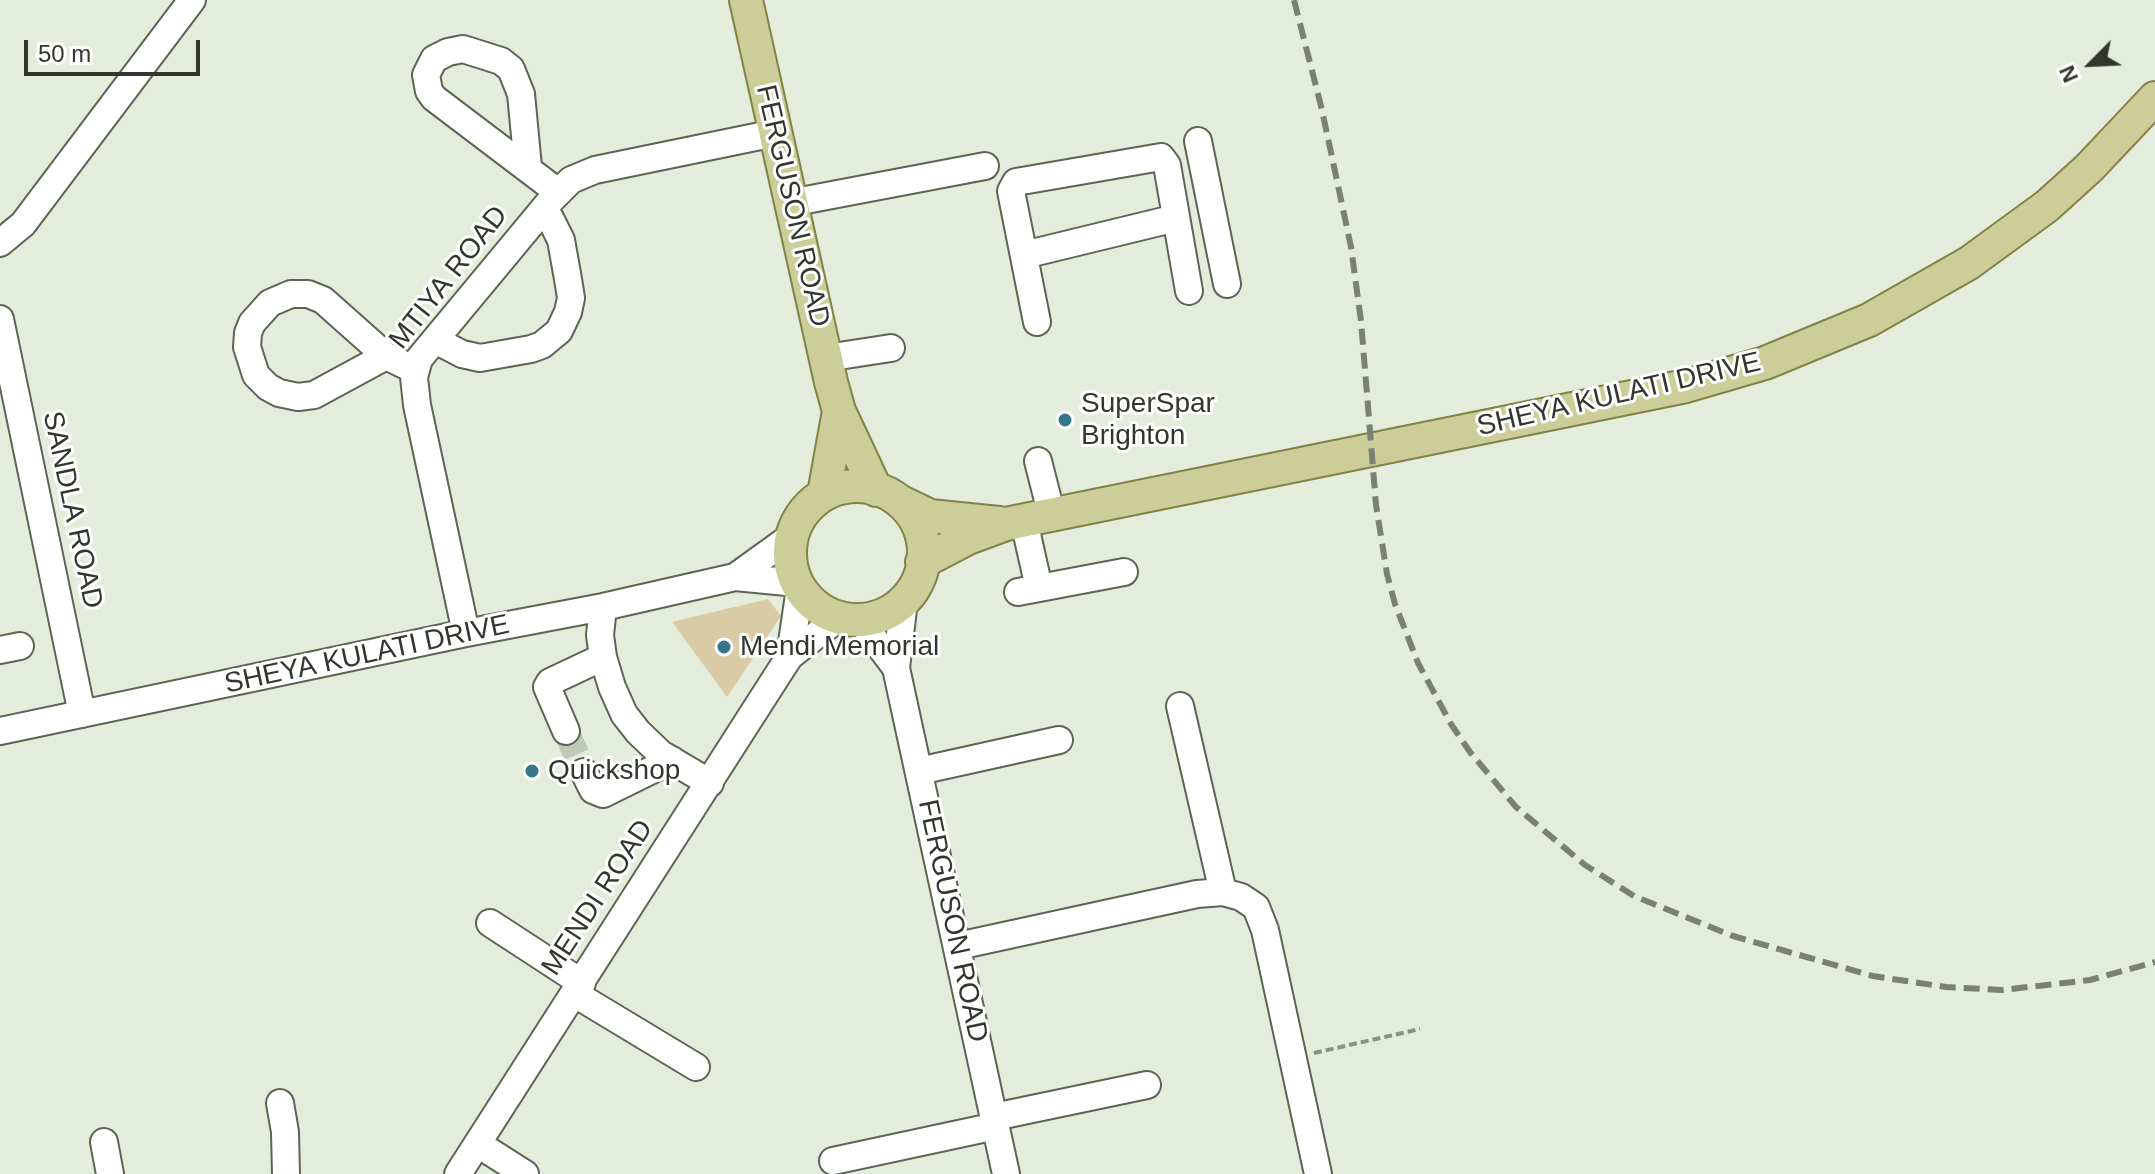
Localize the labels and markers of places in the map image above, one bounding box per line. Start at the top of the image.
place label: SuperSpar Brighton [1081,387,1215,453]
marker: SuperSpar Brighton [1056,411,1074,429]
place label: Mendi Memorial [740,630,939,664]
marker: Mendi Memorial [715,638,733,656]
place label: Quickshop [548,754,680,788]
marker: Quickshop [523,762,541,780]

